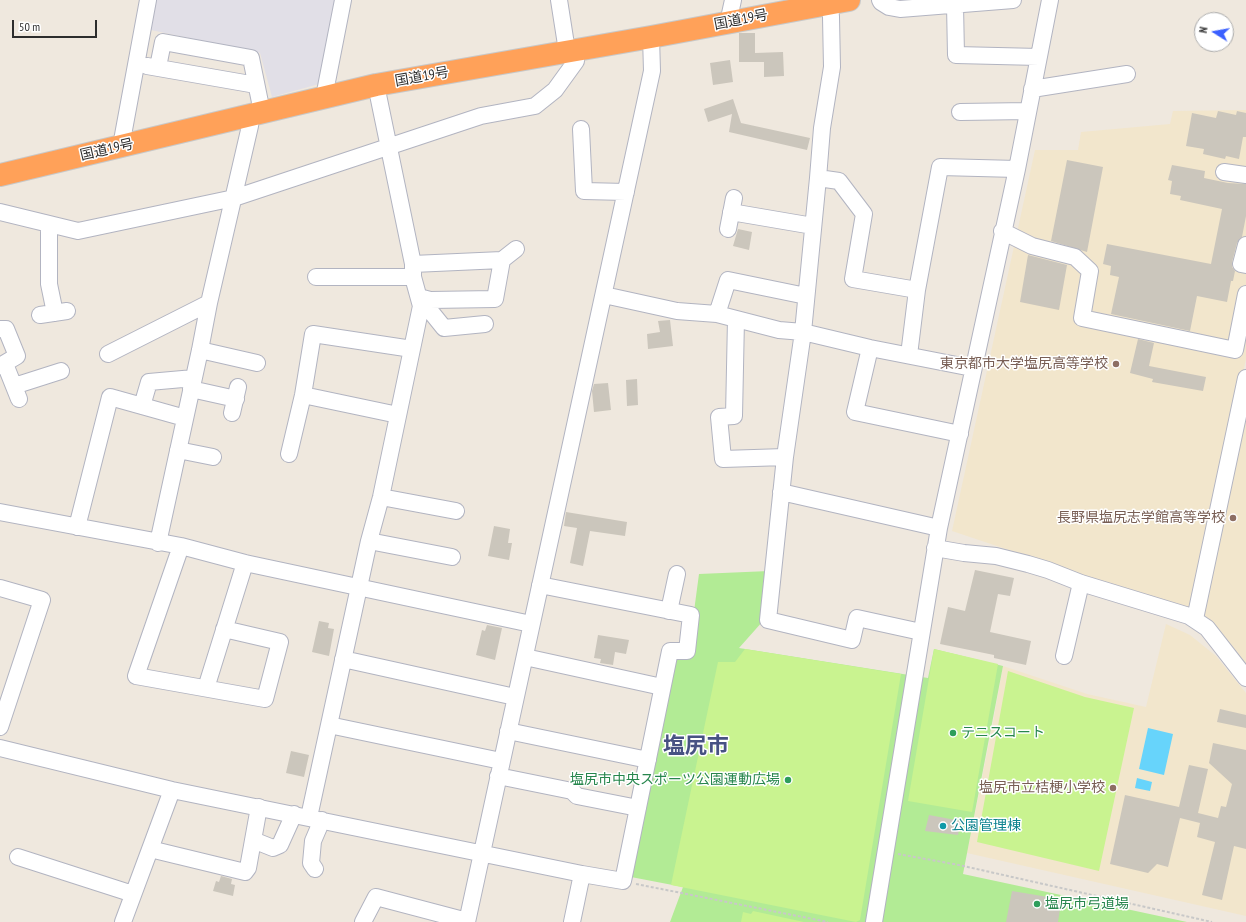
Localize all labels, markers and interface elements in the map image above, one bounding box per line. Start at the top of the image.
street label: 国道19号 [713,7,769,33]
scale bar [14,12,99,38]
north arrow [1194,12,1234,52]
text: 50 m [19,19,40,34]
text: N [1196,26,1211,34]
street label: 国道19号 [394,64,450,90]
street label: 国道19号 [79,136,135,164]
place label: 東京都市大学塩尻高等学校 [940,356,1108,372]
marker: 東京都市大学塩尻高等学校 [1111,359,1121,369]
place label: 長野県塩尻志学館高等学校 [1057,510,1225,526]
marker: 長野県塩尻志学館高等学校 [1228,513,1238,523]
place label: テニスコート [961,725,1045,741]
marker: テニスコート [948,728,958,738]
district label: 塩尻市 [663,734,729,760]
place label: 塩尻市中央スポーツ公園運動広場 [570,772,780,788]
marker: 塩尻市中央スポーツ公園運動広場 [783,775,793,785]
place label: 塩尻市立桔梗小学校 [979,780,1105,796]
marker: 塩尻市立桔梗小学校 [1108,783,1118,793]
place label: 公園管理棟 [951,818,1021,834]
marker: 公園管理棟 [938,821,948,831]
place label: 塩尻市弓道場 [1045,896,1129,912]
marker: 塩尻市弓道場 [1032,899,1042,909]

